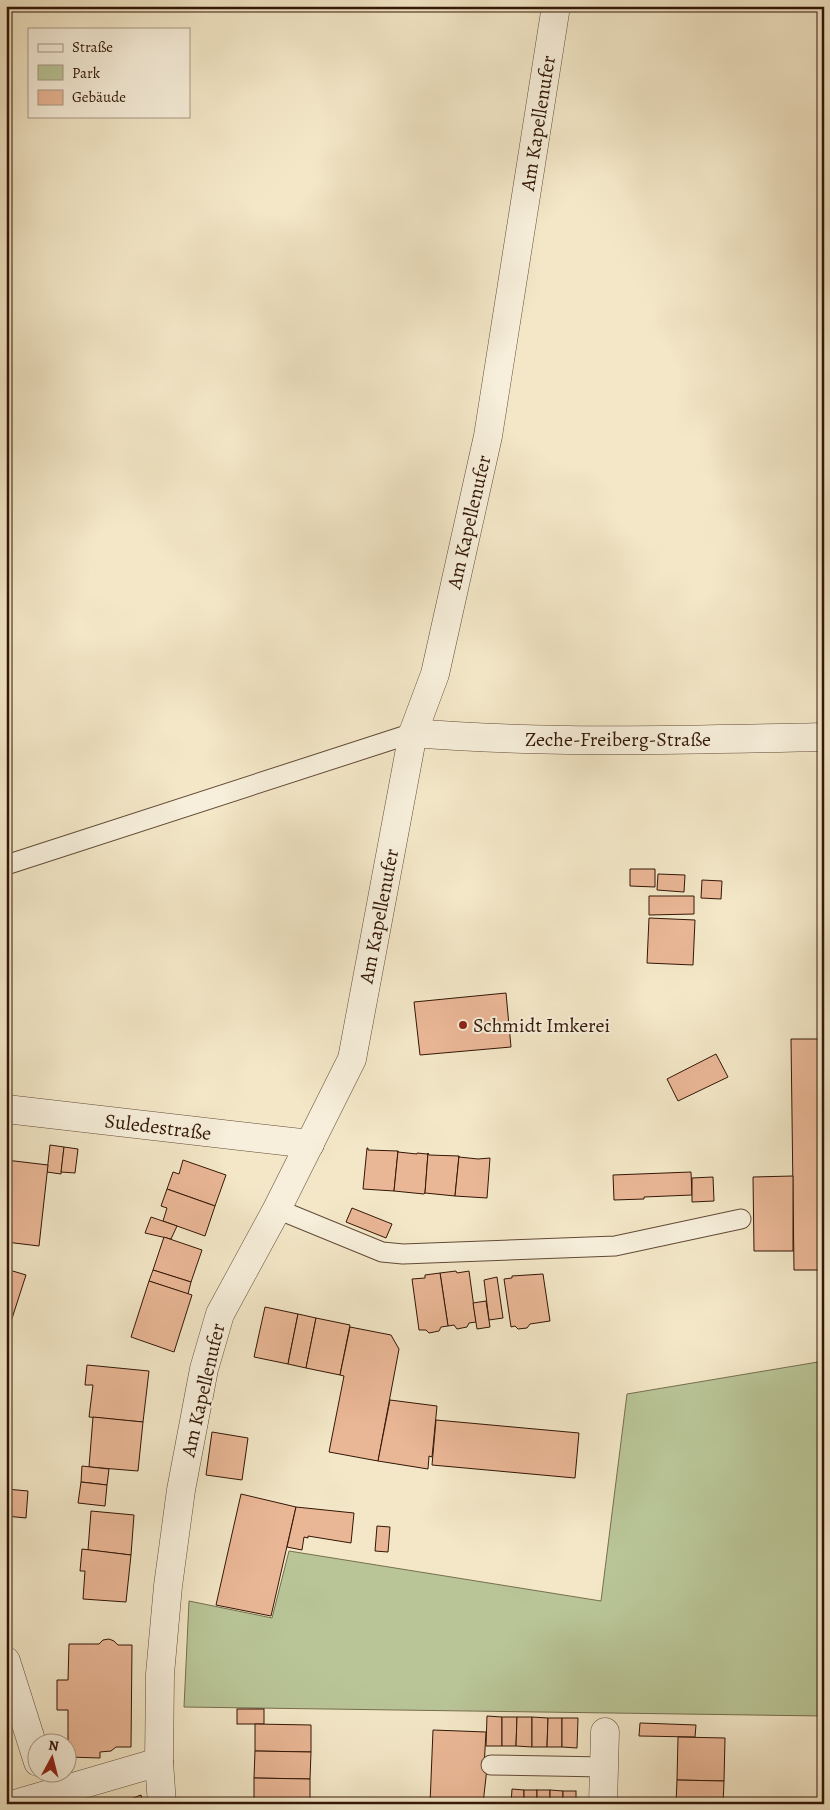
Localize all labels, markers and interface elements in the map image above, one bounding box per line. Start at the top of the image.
legend [28,28,190,118]
text: Straße [72,37,113,57]
street label: Am Kapellenufer [514,53,562,193]
text: Park [72,63,101,83]
text: Gebäude [72,87,126,107]
street label: Am Kapellenufer [440,452,498,592]
street label: Zeche-Freiberg-Straße [525,726,711,753]
street label: Am Kapellenufer [353,846,405,987]
place label: Schmidt Imkerei [473,1012,610,1039]
marker: Schmidt Imkerei [457,1019,469,1031]
street label: Suledestraße [103,1107,213,1147]
street label: Am Kapellenufer [174,1320,232,1460]
north arrow [28,1732,78,1782]
text: N [47,1736,60,1756]

